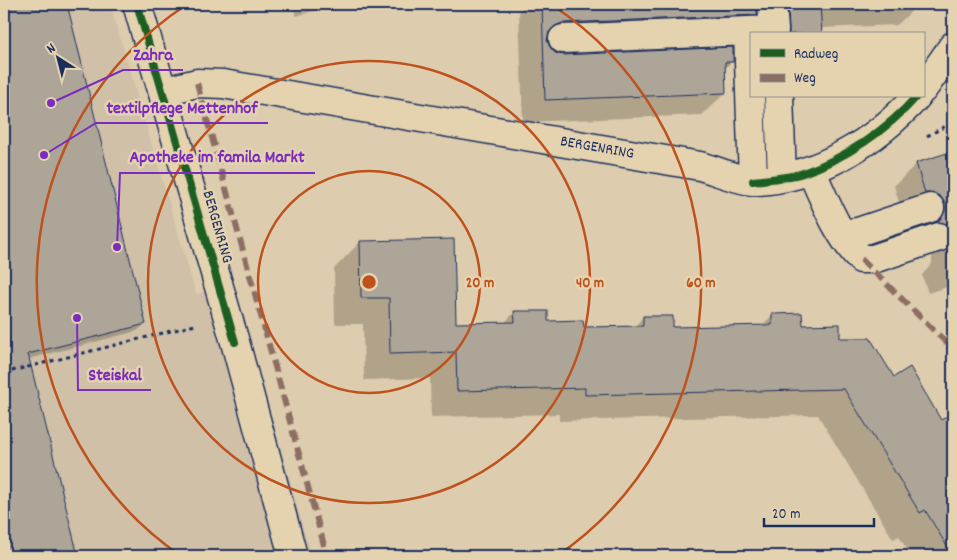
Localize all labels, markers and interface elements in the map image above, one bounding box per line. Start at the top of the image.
north arrow [32,32,82,82]
legend [750,32,924,98]
callout: Zahra [123,37,183,70]
text: N [43,39,60,59]
text: Zahra [133,44,173,69]
text: Radweg [794,44,838,66]
text: Weg [794,68,816,90]
callout: textilpflege Mettenhof [96,90,268,123]
text: textilpflege Mettenhof [106,97,259,122]
street label: BERGENRING [558,130,636,166]
callout: Apotheke im famila Markt [120,140,315,173]
text: Apotheke im famila Markt [129,146,305,171]
street label: BERGENRING [196,188,238,266]
centre of rings [360,273,378,291]
text: 20 m [466,273,494,295]
text: 40 m [576,273,604,295]
text: 60 m [686,273,716,295]
callout: Steiskal [78,357,151,390]
text: Steiskal [88,364,142,389]
scale bar [764,495,874,527]
text: 20 m [772,504,800,526]

